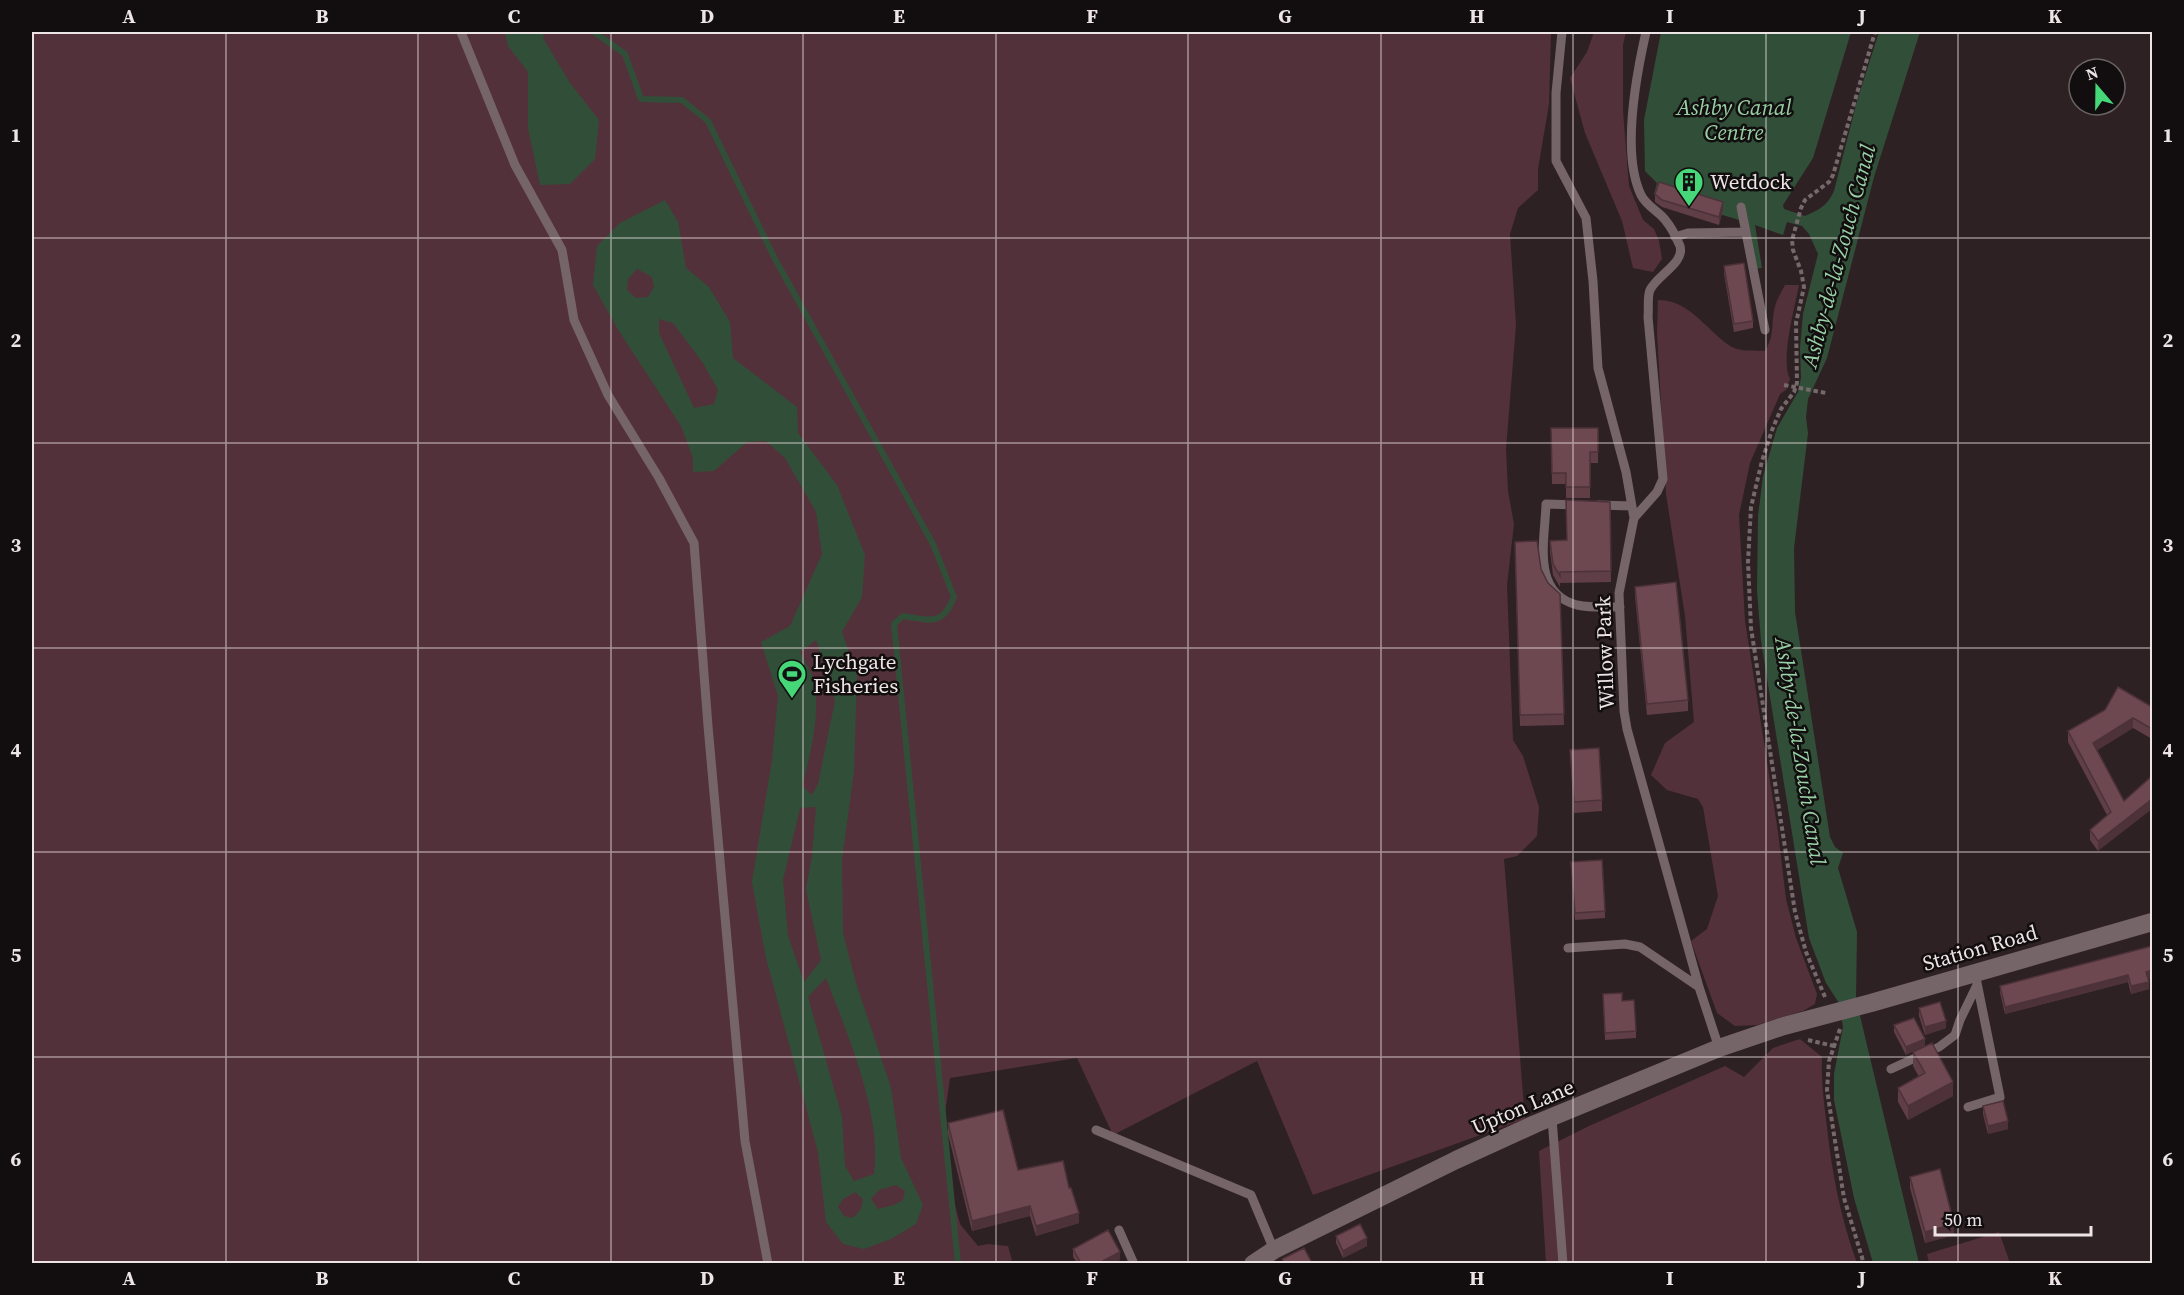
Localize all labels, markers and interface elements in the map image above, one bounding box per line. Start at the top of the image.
text: A [122,2,136,30]
text: B [315,2,329,30]
text: C [508,2,520,30]
text: D [700,2,714,30]
text: E [893,2,905,30]
text: F [1086,2,1098,30]
text: G [1278,2,1292,30]
text: H [1469,2,1485,30]
text: I [1666,2,1674,30]
text: J [1856,2,1866,30]
text: K [2048,2,2062,30]
north arrow [2067,57,2127,117]
text: N [2083,60,2101,85]
water label: Ashby Canal Centre [1674,92,1792,147]
text: 1 [11,121,21,149]
text: 1 [2163,121,2173,149]
water label: Ashby-de-la-Zouch Canal [1793,140,1882,373]
building icon: Wetdock [1673,166,1705,208]
place label: Wetdock [1710,167,1792,196]
text: 2 [11,326,22,354]
text: 2 [2163,326,2174,354]
text: 3 [11,531,22,559]
text: 3 [2163,531,2174,559]
street label: Willow Park [1588,595,1621,711]
water label: Ashby-de-la-Zouch Canal [1768,633,1834,868]
place label: Lychgate Fisheries [813,647,898,700]
sports icon: Lychgate Fisheries [776,658,808,700]
text: 4 [11,736,22,764]
text: 4 [2163,736,2174,764]
street label: Station Road [1919,917,2041,978]
text: 5 [11,941,22,969]
text: 5 [2163,941,2174,969]
street label: Upton Lane [1467,1072,1579,1141]
text: 6 [11,1145,22,1173]
text: 6 [2163,1145,2174,1173]
scale bar [1935,1199,2091,1237]
text: 50 m [1944,1207,1982,1232]
text: A [122,1264,136,1292]
text: B [315,1264,329,1292]
text: C [508,1264,520,1292]
text: D [700,1264,714,1292]
text: E [893,1264,905,1292]
text: F [1086,1264,1098,1292]
text: G [1278,1264,1292,1292]
text: H [1469,1264,1485,1292]
text: I [1666,1264,1674,1292]
text: J [1856,1264,1866,1292]
text: K [2048,1264,2062,1292]

